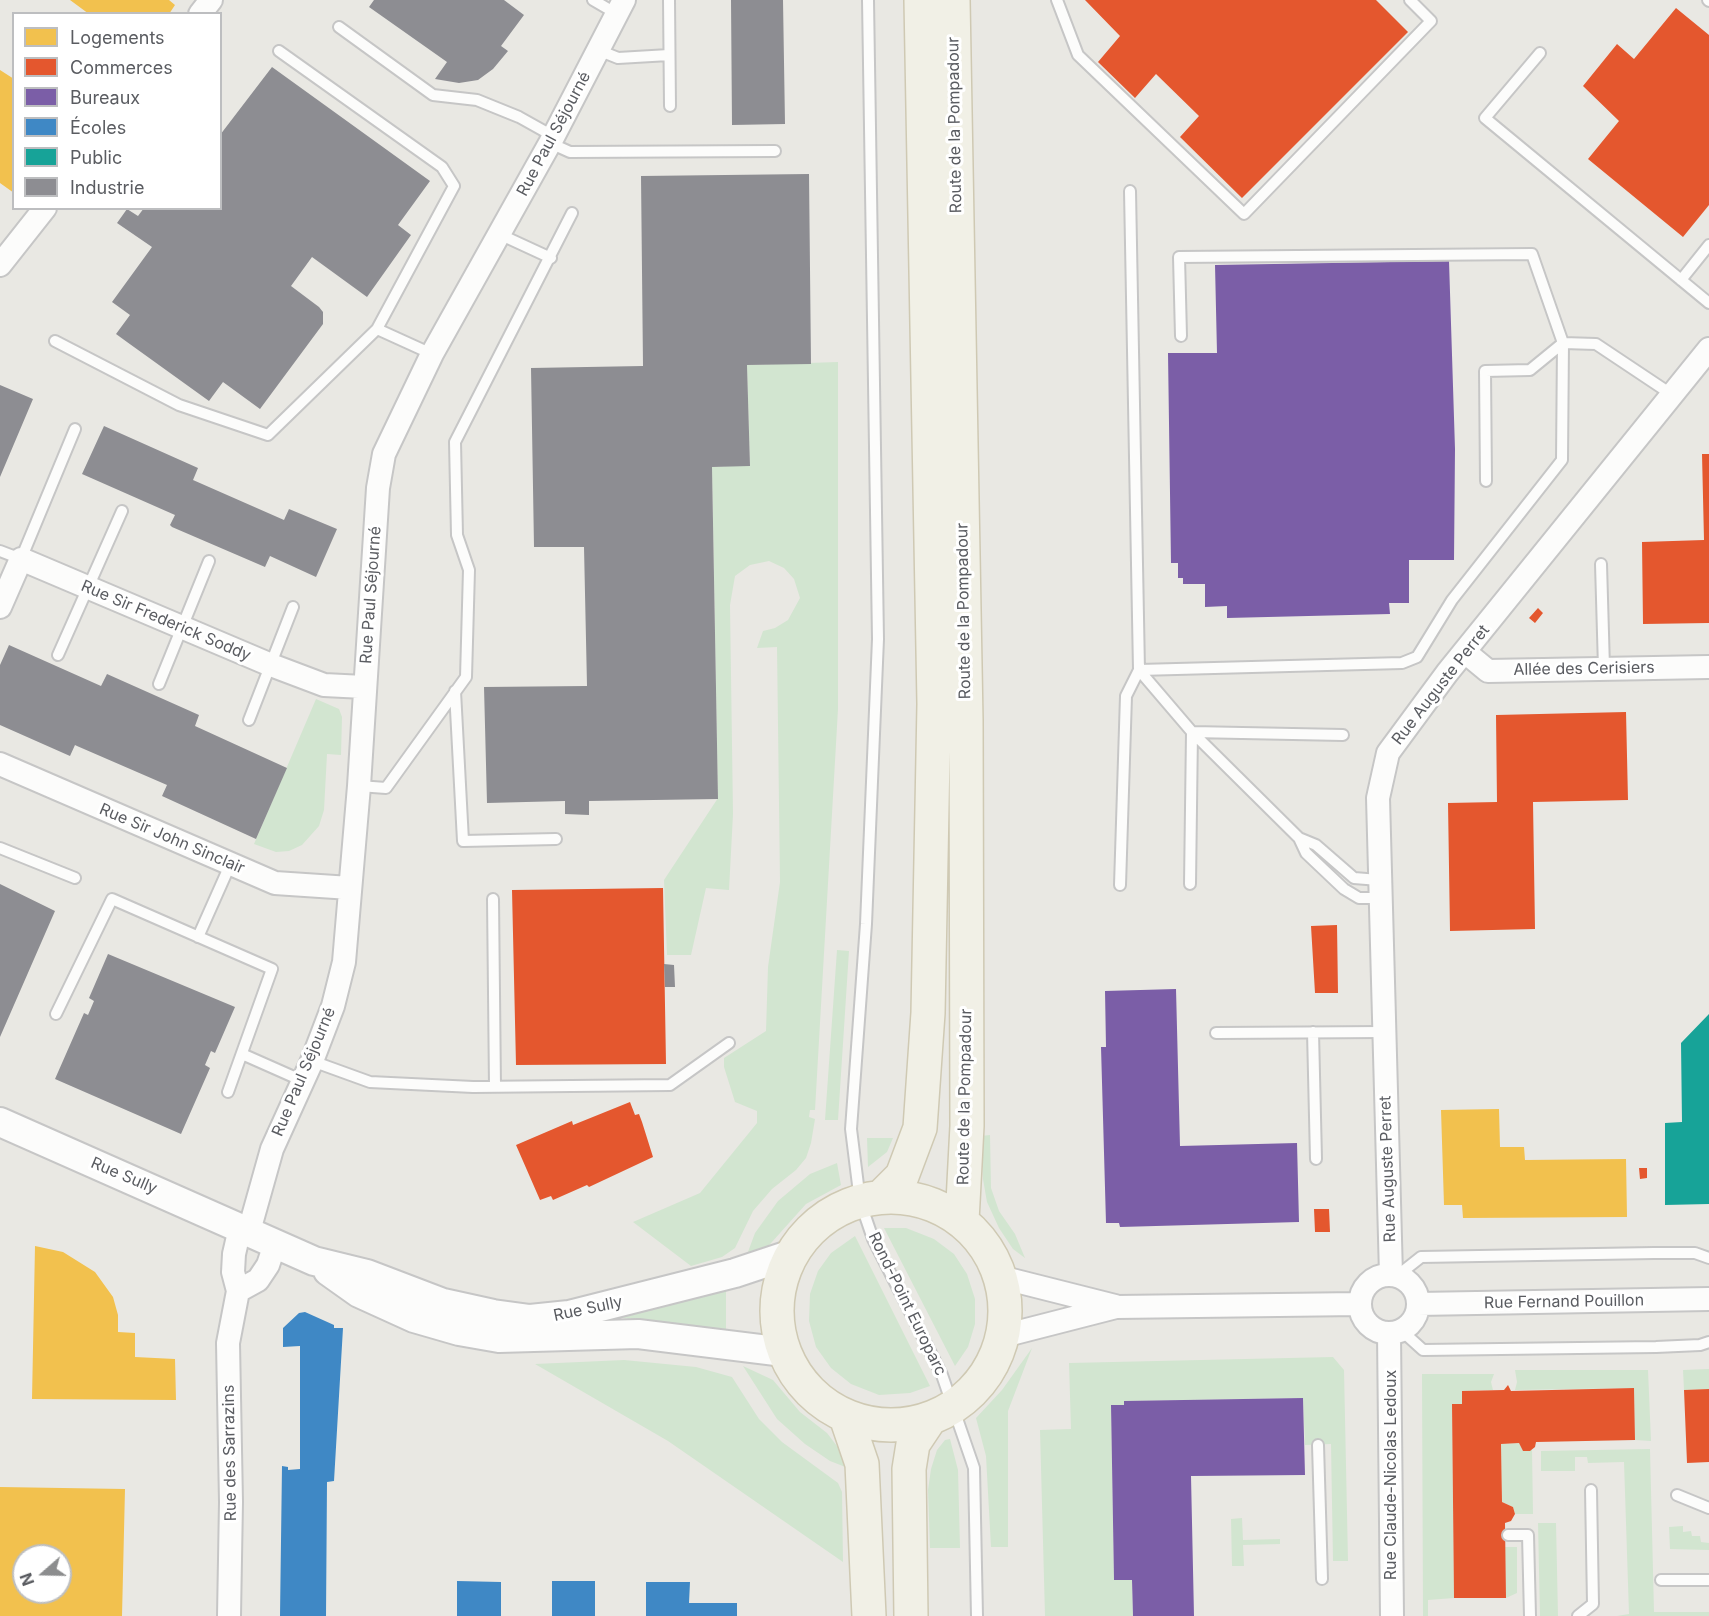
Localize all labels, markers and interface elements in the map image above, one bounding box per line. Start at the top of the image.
legend [12,12,222,210]
text: Logements [70,27,165,48]
street label: Route de la Pompadour [944,37,966,213]
text: Commerces [70,57,173,78]
street label: Rue Paul Séjourné [513,68,595,200]
text: Bureaux [70,87,140,108]
text: Écoles [70,117,126,138]
text: Public [70,147,122,168]
text: Industrie [70,177,144,198]
street label: Route de la Pompadour [953,523,975,699]
street label: Rue Paul Séjourné [357,525,385,665]
street label: Rue Sir Frederick Soddy [78,577,254,665]
street label: Rue Auguste Perret [1388,621,1494,749]
street label: Allée des Cerisiers [1513,658,1655,680]
street label: Rue Sir John Sinclair [97,800,247,878]
street label: Rue Paul Séjourné [268,1005,340,1139]
street label: Route de la Pompadour [954,1009,976,1185]
street label: Rue Auguste Perret [1376,1095,1400,1243]
street label: Rue Sully [88,1153,160,1199]
street label: Rond-Point Europarc [864,1229,950,1379]
street label: Rue Fernand Pouillon [1484,1291,1644,1313]
street label: Rue Sully [552,1292,624,1326]
street label: Rue Claude-Nicolas Ledoux [1381,1370,1401,1580]
street label: Rue des Sarrazins [219,1384,241,1522]
north arrow [12,1544,72,1604]
text: N [15,1570,38,1589]

